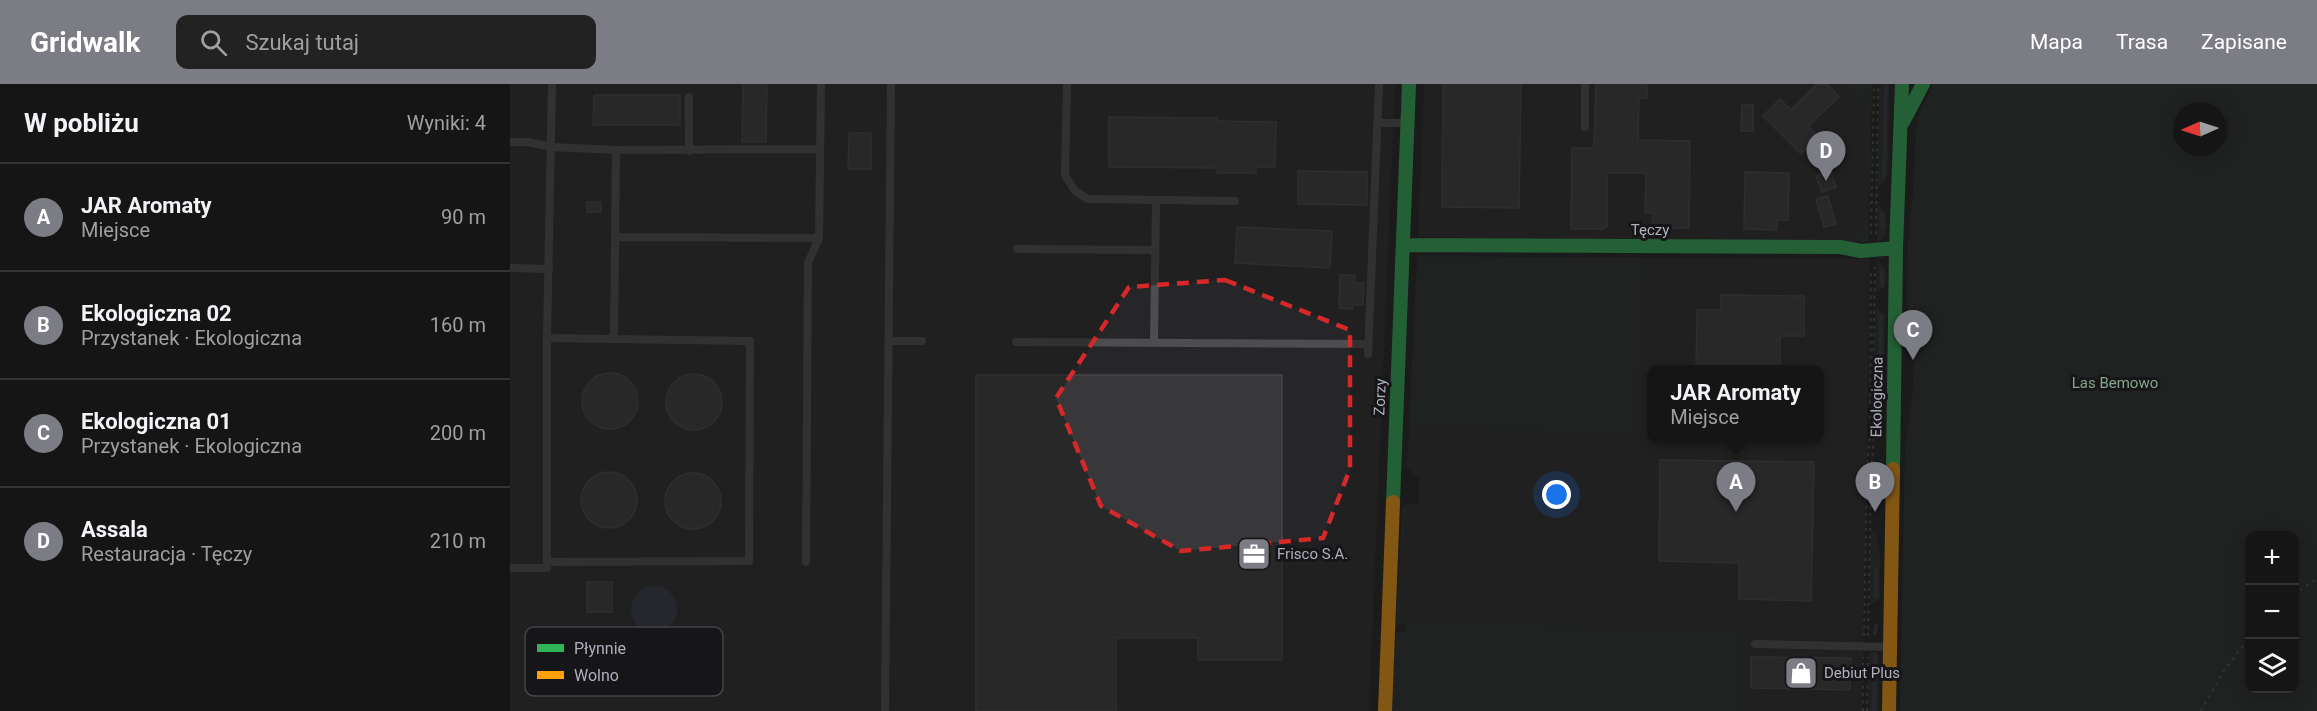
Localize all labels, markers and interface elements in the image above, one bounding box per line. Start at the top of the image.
search box [176,15,596,69]
text: Gridwalk [30,26,140,59]
icon: search [197,26,230,59]
text: Szukaj tutaj [245,30,359,55]
text: Mapa [2030,30,2083,54]
text: Trasa [2116,30,2168,54]
text: Zapisane [2201,30,2287,54]
north arrow [2173,102,2227,156]
text: W pobliżu [24,108,139,138]
text: Wyniki: 4 [407,111,486,135]
pin: D [1806,132,1846,181]
text: JAR Aromaty [81,193,212,218]
text: A [37,205,50,229]
text: 90 m [441,205,486,229]
text: Miejsce [81,218,150,242]
street label: Tęczy [1631,221,1669,239]
text: Ekologiczna 02 [81,301,232,326]
pin: C [1894,310,1932,360]
text: B [37,313,50,337]
text: 160 m [430,313,486,337]
text: Przystanek · Ekologiczna [81,326,302,350]
street label: Ekologiczna [1867,356,1887,438]
popup [1647,365,1824,443]
park label: Las Bemowo [2072,374,2158,392]
street label: Zorzy [1370,378,1390,416]
text: JAR Aromaty [1670,380,1801,405]
text: Miejsce [1670,405,1739,429]
text: Ekologiczna 01 [81,409,232,434]
text: C [37,421,50,445]
text: 200 m [430,421,486,445]
text: Przystanek · Ekologiczna [81,434,302,458]
pin: A [1716,462,1756,512]
pin: B [1856,462,1894,512]
your location [1542,480,1571,509]
text: Assala [81,517,148,542]
text: D [37,529,50,553]
text: 210 m [430,529,486,553]
map controls [2245,531,2299,693]
button: + [2245,531,2299,585]
office icon: Frisco S.A. [1236,536,1272,572]
text: Restauracja · Tęczy [81,542,252,566]
place label: Frisco S.A. [1277,545,1348,563]
button: − [2245,585,2299,639]
legend [525,627,723,696]
text: Płynnie [574,639,626,658]
button: layers [2245,639,2299,693]
shop icon: Debiut Plus [1783,655,1819,691]
place label: Debiut Plus [1824,664,1900,682]
text: Wolno [574,666,619,685]

